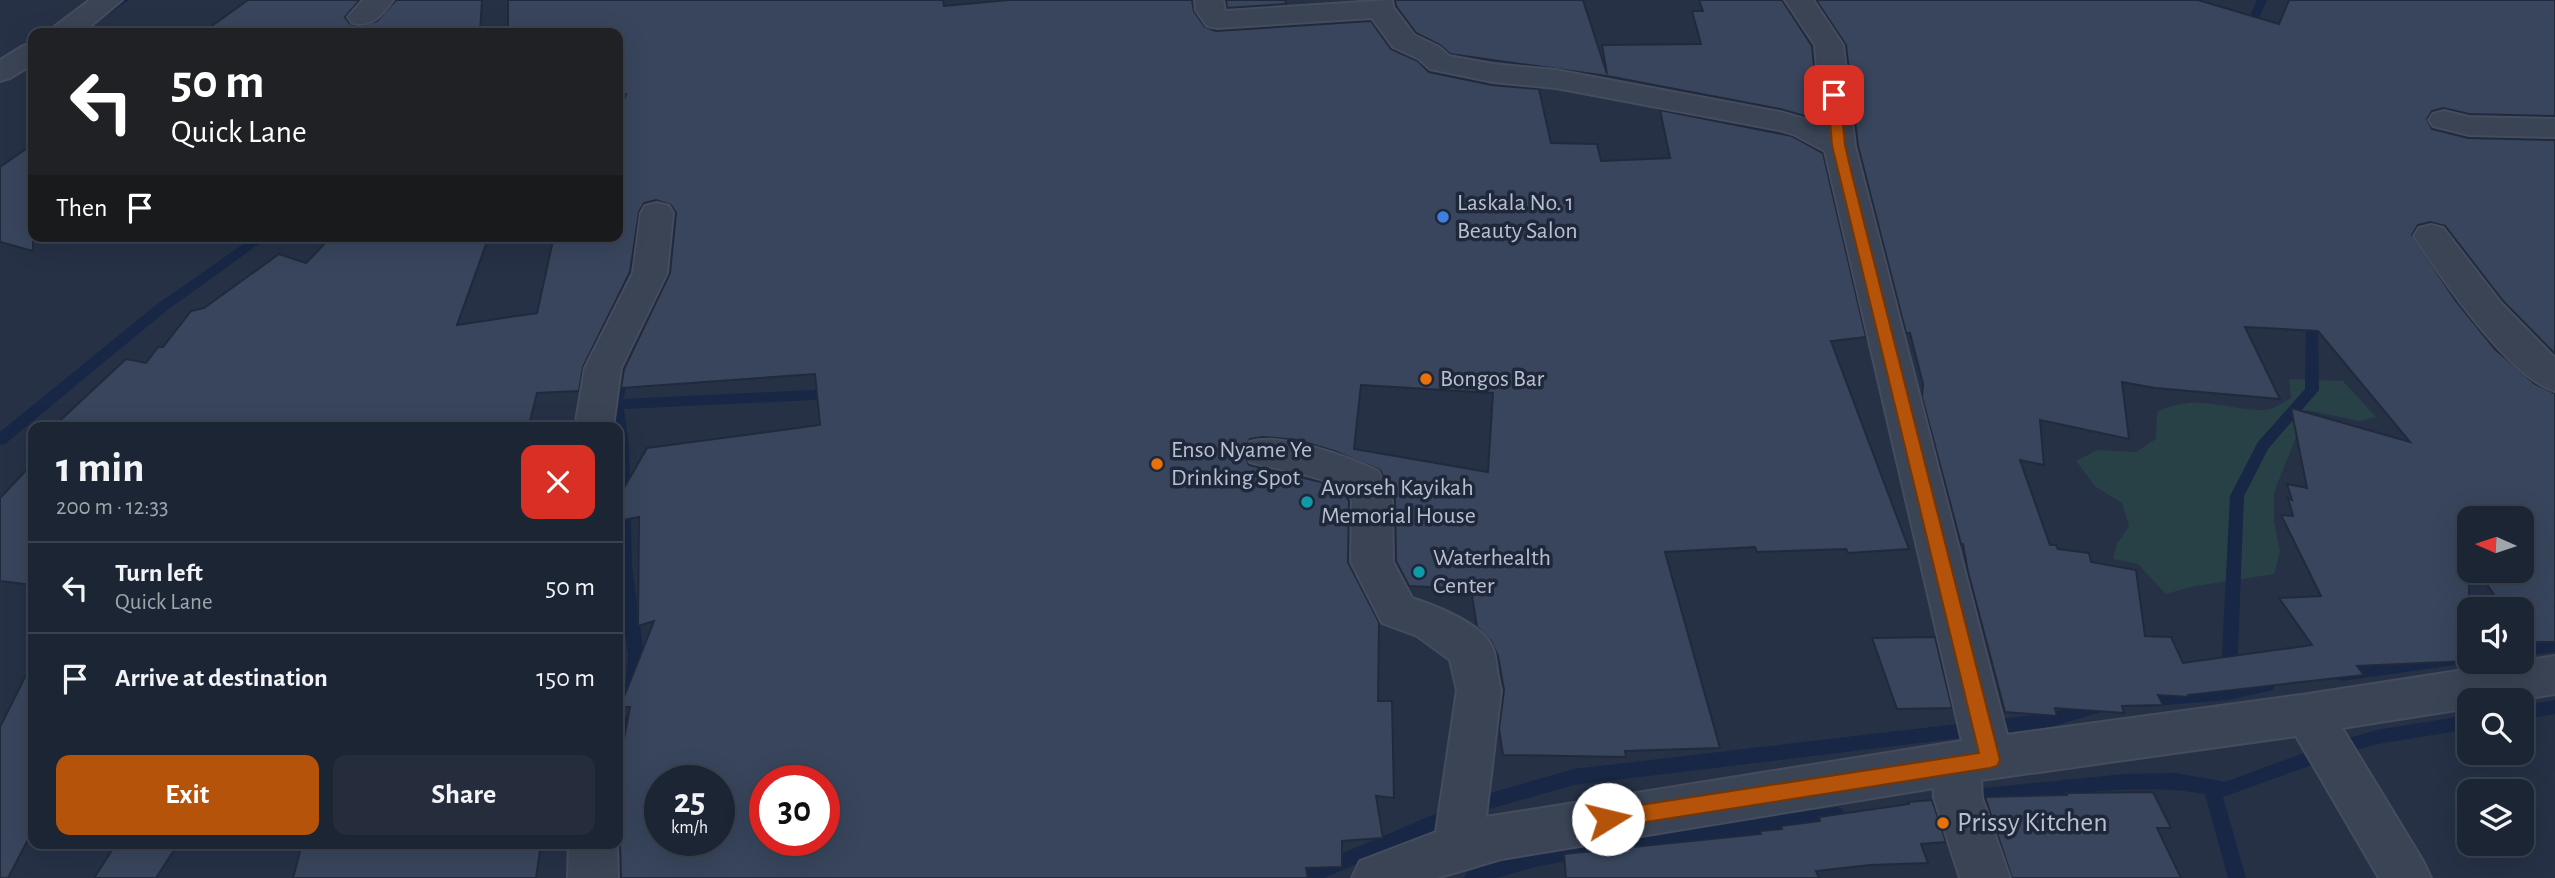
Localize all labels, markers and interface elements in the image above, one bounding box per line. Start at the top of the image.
icon: left [56,56,147,147]
text: 50 m [171,58,265,107]
pin [1804,65,1864,125]
icon: arrive [1815,76,1853,114]
text: Quick Lane [171,116,307,148]
icon: arrive [121,189,159,227]
place label: Laskala No. 1 Beauty Salon [1457,191,1578,243]
text: Then [56,195,107,221]
marker: Laskala No. 1 Beauty Salon [1435,209,1451,225]
place label: Bongos Bar [1440,367,1545,391]
marker: Bongos Bar [1418,371,1434,387]
place label: Enso Nyame Ye Drinking Spot [1171,438,1312,490]
button: close [521,445,595,519]
text: 1 min [56,447,145,489]
marker: Enso Nyame Ye Drinking Spot [1149,456,1165,472]
place label: Avorseh Kayikah Memorial House [1321,476,1476,528]
marker: Avorseh Kayikah Memorial House [1299,494,1315,510]
text: 200 m · 12:33 [56,496,168,519]
north arrow [2457,506,2534,583]
map controls [2457,506,2534,856]
place label: Waterhealth Center [1433,546,1551,598]
text: Turn left [115,560,203,586]
marker: Waterhealth Center [1411,564,1427,580]
icon: left [56,569,94,607]
text: 50 m [545,574,595,600]
text: Quick Lane [115,591,213,614]
button: sound [2457,597,2534,674]
icon: arrive [56,660,94,698]
text: Arrive at destination [115,665,328,691]
text: 150 m [536,665,595,691]
button: search [2457,688,2534,765]
button: Exit [56,755,319,835]
button: Share [333,755,595,835]
speed limit sign: 30 [749,765,840,856]
button: layers [2457,779,2534,856]
position arrow [1571,782,1645,856]
text: 25 [674,784,705,819]
place label: Prissy Kitchen [1957,809,2108,837]
marker: Prissy Kitchen [1935,815,1951,831]
text: km/h [671,819,708,837]

